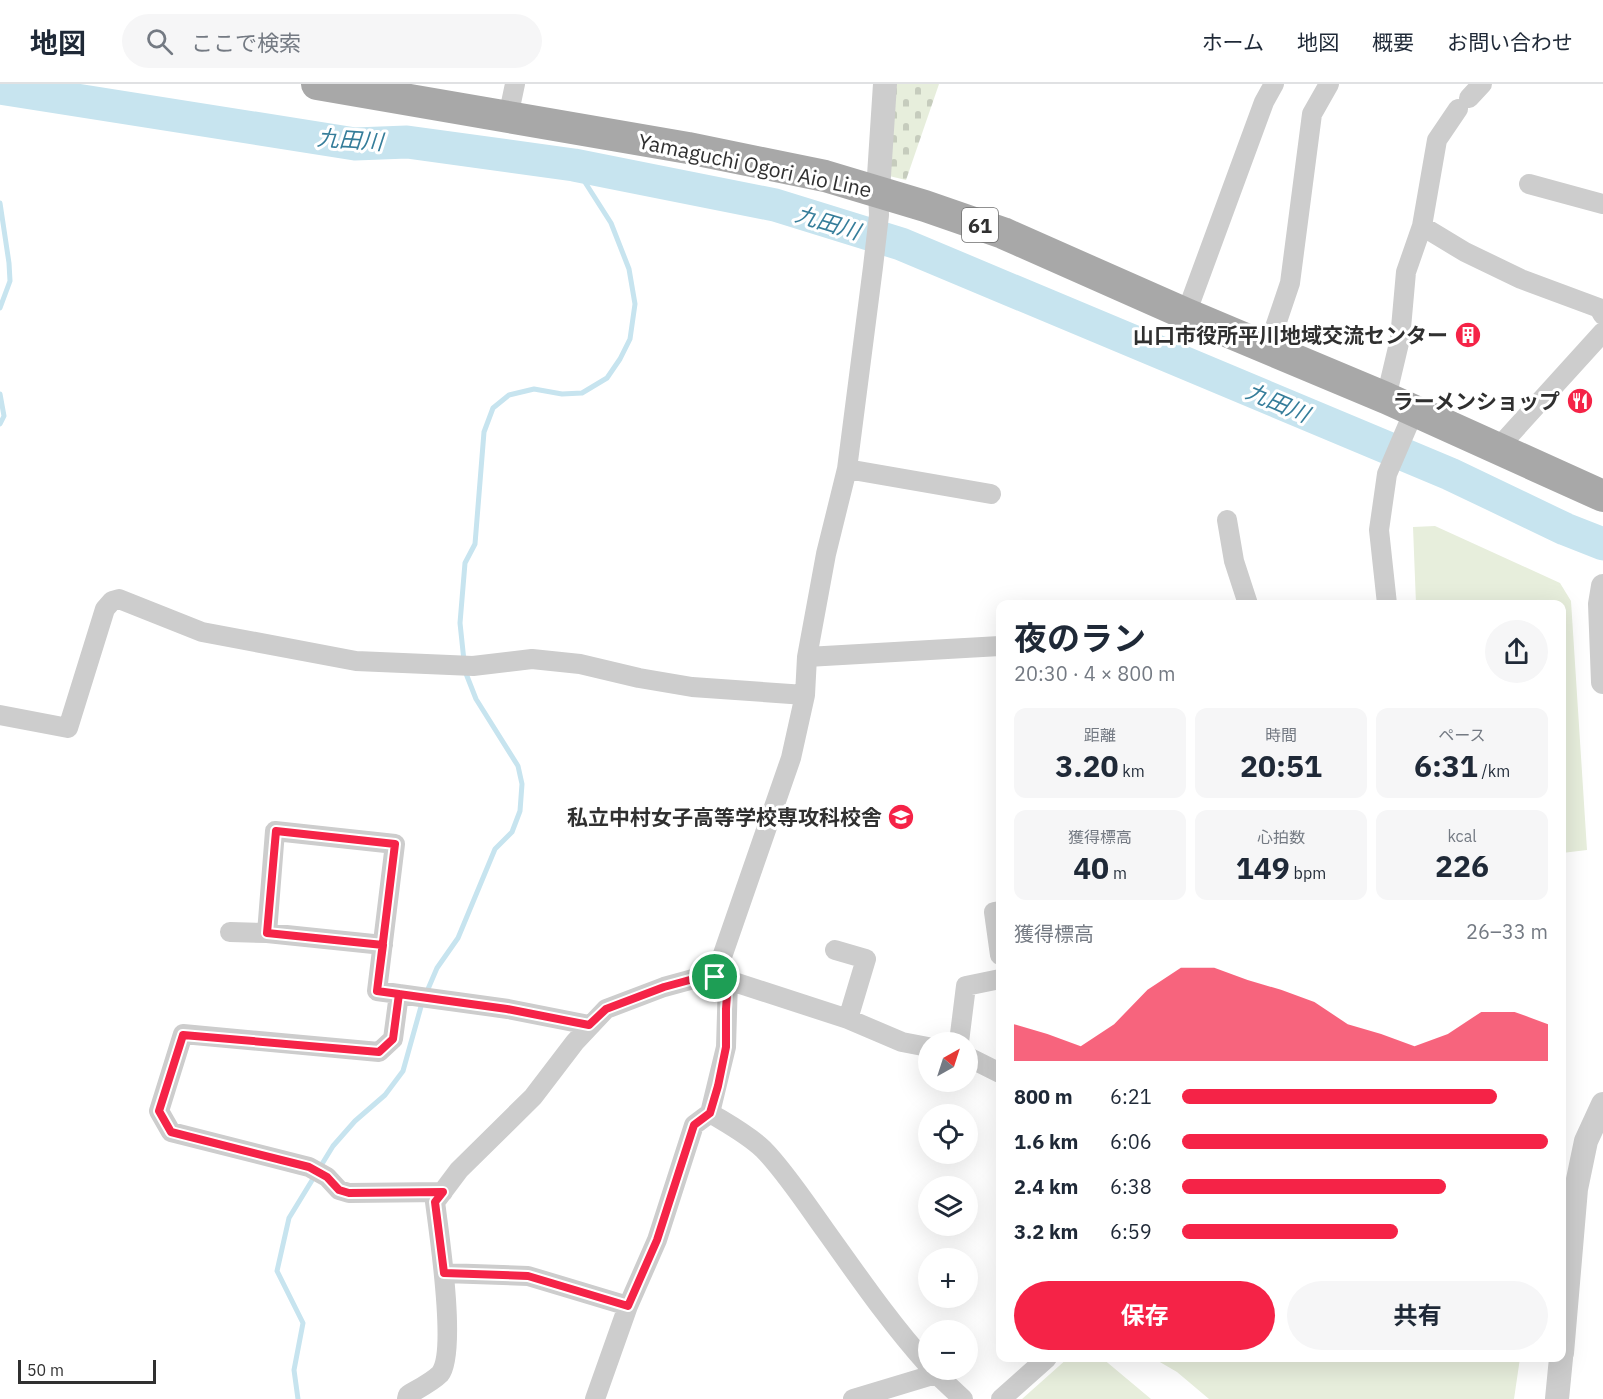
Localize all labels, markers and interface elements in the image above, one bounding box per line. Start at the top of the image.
search box [122,14,542,68]
text: 地図 [30,24,86,61]
icon: search [143,25,176,58]
text: ここで検索 [191,28,301,57]
text: ホーム [1202,28,1264,56]
text: 地図 [1297,28,1339,56]
text: 概要 [1372,28,1414,56]
text: お問い合わせ [1447,28,1573,56]
water label: 九田川 [316,122,386,156]
street label: Yamaguchi Ogori Aio Line [636,127,874,203]
water label: 九田川 [792,198,866,246]
road number: 61 [962,208,998,242]
building icon: 山口市役所平川地域交流センター [1453,320,1483,350]
place label: 山口市役所平川地域交流センター [1133,321,1448,349]
water label: 九田川 [1242,376,1316,429]
restaurant icon: ラーメンショップ [1565,386,1595,416]
place label: ラーメンショップ [1393,387,1560,415]
text: 夜のラン [1014,616,1146,659]
button: share [1485,620,1548,683]
text: 20:30 · 4 × 800 m [1014,660,1175,687]
text: 距離 [1084,725,1116,745]
text: 時間 [1265,725,1297,745]
text: ペース [1438,725,1486,745]
text: 3.20 [1055,746,1119,785]
text: 20:51 [1240,746,1322,785]
text: 6:31 [1414,746,1478,785]
text: km [1119,761,1145,781]
text: /km [1478,761,1510,781]
school or university icon: 私立中村女子高等学校専攻科校舎 [886,802,916,832]
place label: 私立中村女子高等学校専攻科校舎 [567,803,882,831]
text: kcal [1447,826,1477,846]
text: 獲得標高 [1068,827,1132,847]
text: 心拍数 [1257,827,1305,847]
text: 226 [1435,846,1489,885]
text: 40 [1073,848,1109,887]
text: 149 [1236,848,1290,887]
text: m [1109,863,1127,883]
text: bpm [1290,863,1326,883]
text: 26–33 m [1466,918,1548,945]
text: 獲得標高 [1014,920,1094,947]
pin [689,951,740,1002]
icon: arrive [698,960,731,993]
north arrow [918,1032,978,1092]
map controls [918,1032,978,1380]
text: 800 m [1014,1083,1073,1110]
text: 6:21 [1110,1083,1152,1110]
button: locate [918,1104,978,1164]
text: 1.6 km [1014,1128,1078,1155]
text: 6:06 [1110,1128,1152,1155]
text: 2.4 km [1014,1173,1078,1200]
text: 6:38 [1110,1173,1152,1200]
button: layers [918,1176,978,1236]
text: 3.2 km [1014,1218,1078,1245]
text: 6:59 [1110,1218,1152,1245]
button: + [918,1248,978,1308]
button: 保存 [1014,1281,1275,1350]
button: 共有 [1287,1281,1548,1350]
button: − [918,1320,978,1380]
scale bar [18,1357,156,1384]
text: 50 m [27,1360,64,1380]

